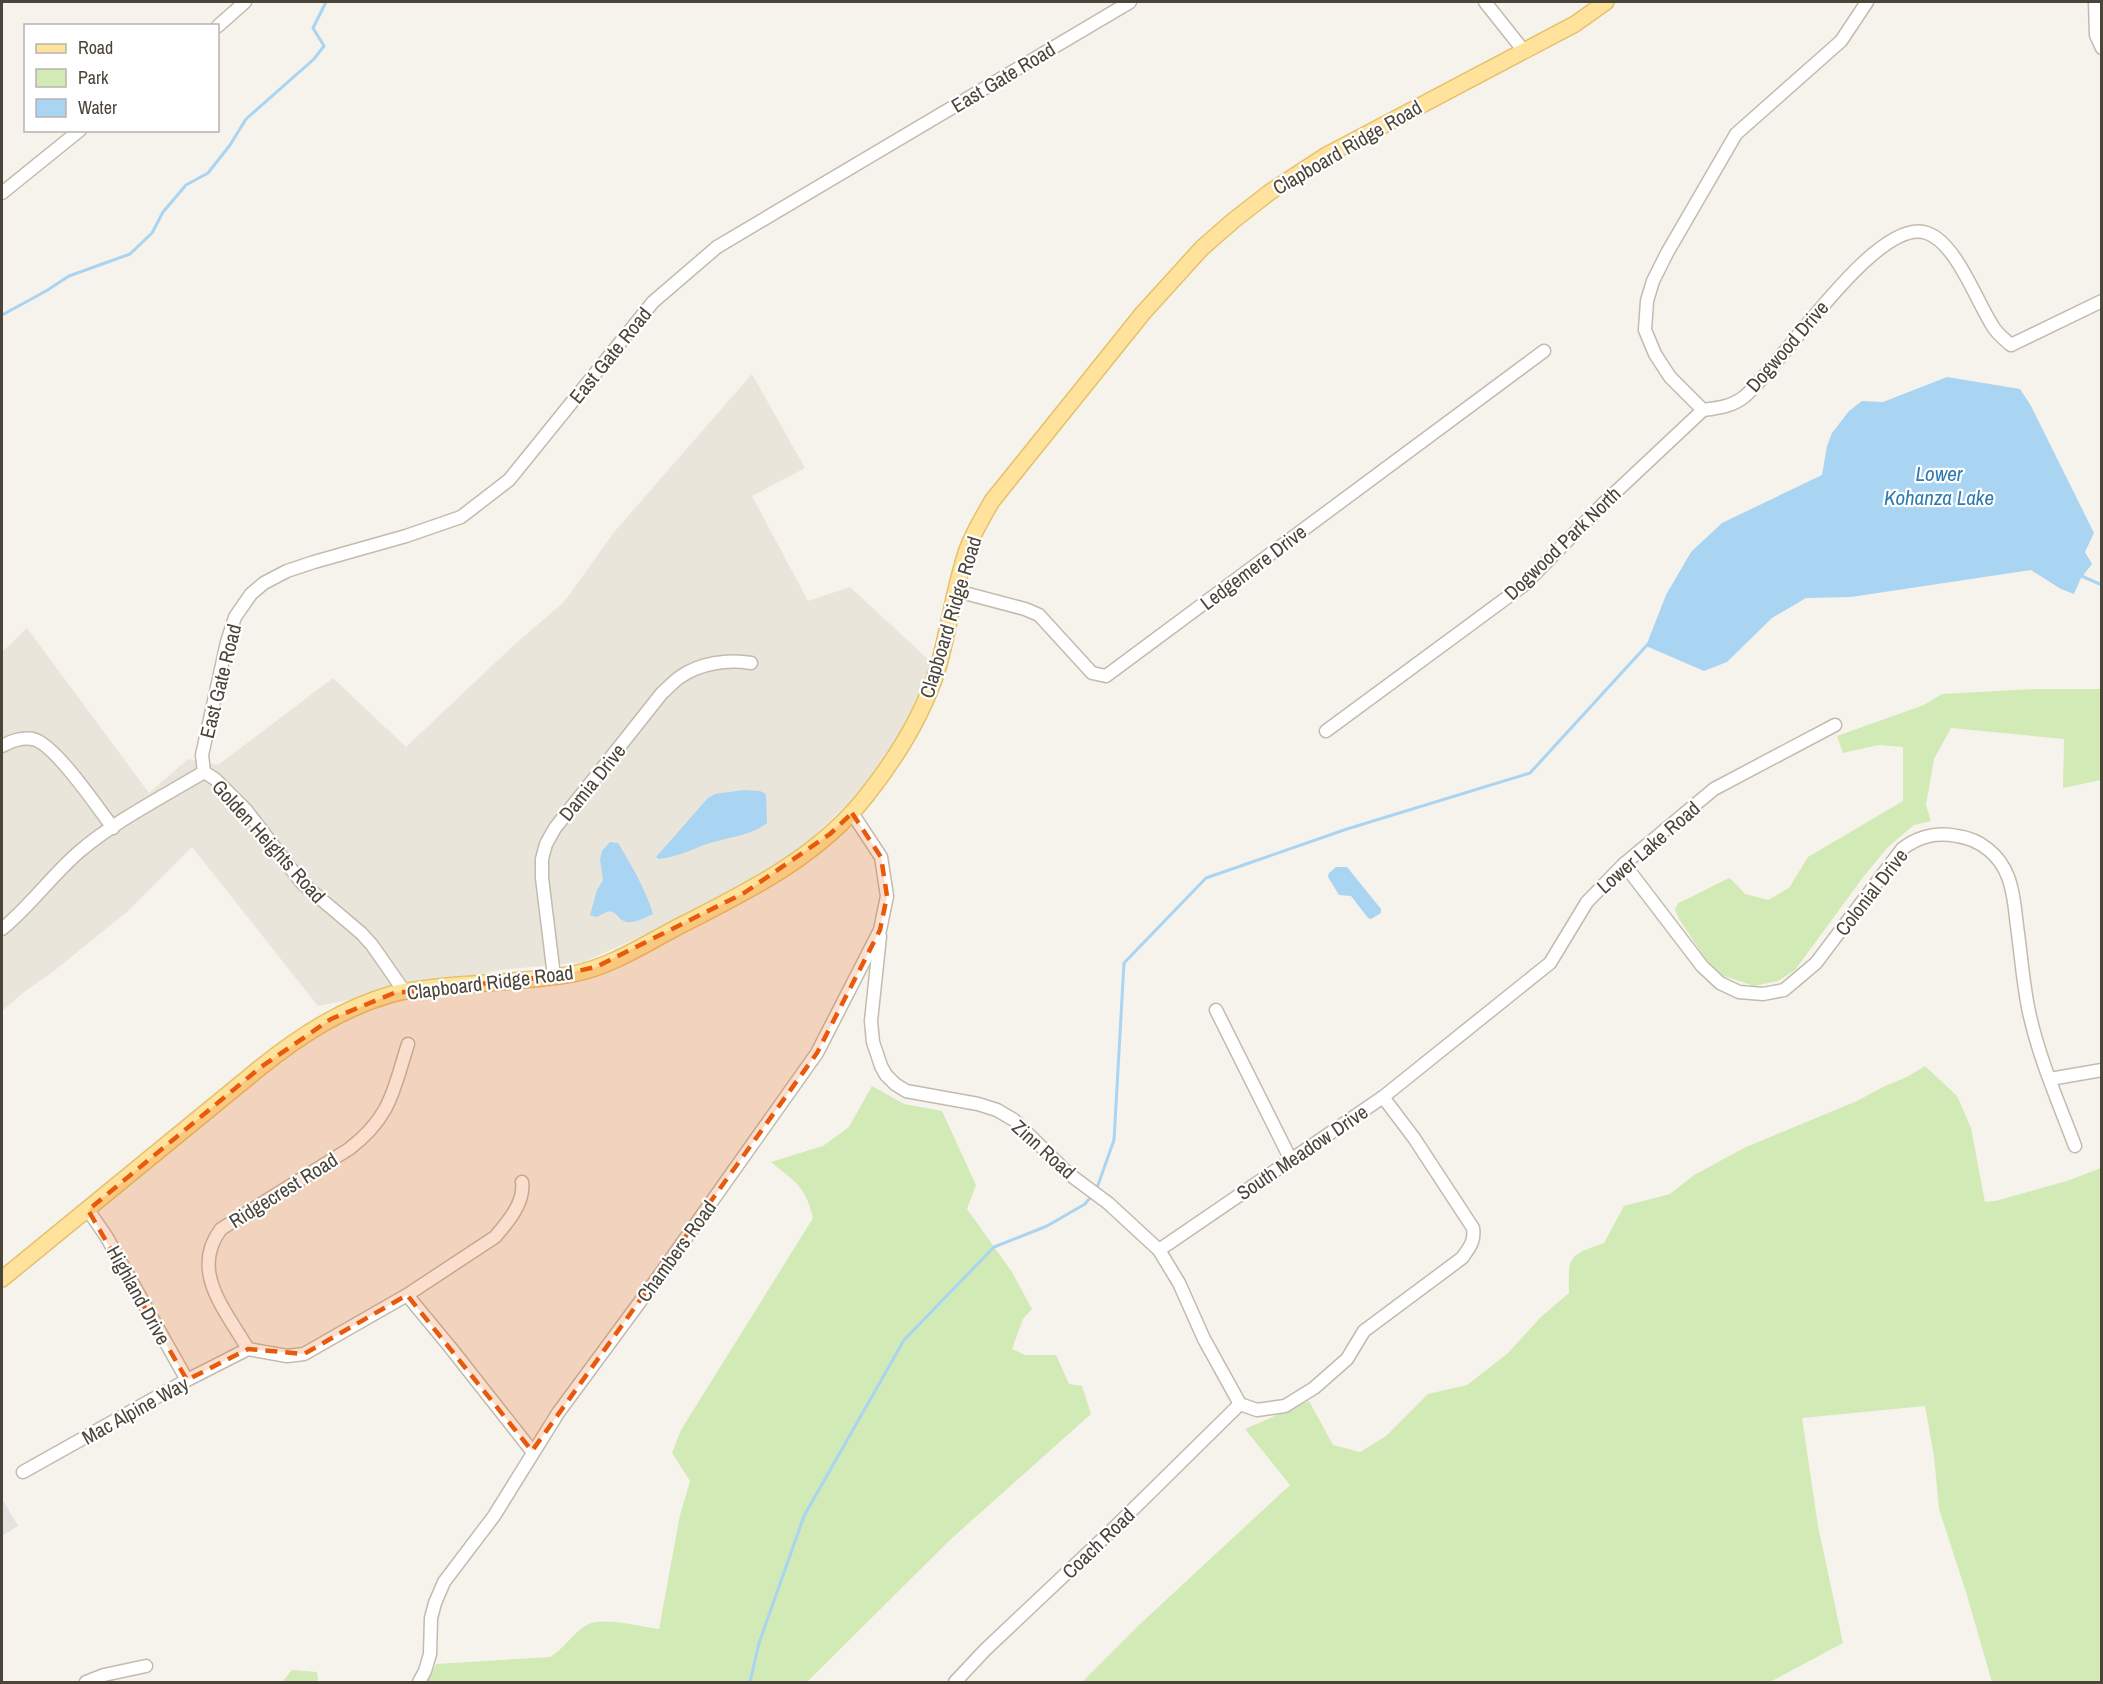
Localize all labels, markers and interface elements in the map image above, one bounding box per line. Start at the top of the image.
legend [24,24,219,132]
text: Road [78,35,113,60]
street label: East Gate Road [946,35,1060,119]
text: Park [78,65,109,90]
street label: Clapboard Ridge Road [1268,93,1426,201]
text: Water [78,95,117,120]
street label: Dogwood Drive [1740,294,1834,398]
street label: East Gate Road [563,301,657,409]
water label: Lower Kohanza Lake [1884,459,1994,512]
street label: Dogwood Park North [1498,480,1626,606]
street label: Ledgemere Drive [1194,518,1312,616]
street label: Clapboard Ridge Road [913,533,987,701]
street label: East Gate Road [193,621,247,741]
street label: Damia Drive [553,738,631,826]
street label: Golden Heights Road [206,773,332,909]
street label: Lower Lake Road [1591,795,1705,899]
street label: Colonial Drive [1828,843,1914,941]
street label: Clapboard Ridge Road [405,958,575,1006]
street label: South Meadow Drive [1231,1098,1373,1206]
street label: Zinn Road [1007,1113,1081,1185]
street label: Ridgecrest Road [224,1146,342,1234]
street label: Chambers Road [630,1195,722,1307]
street label: Highland Drive [101,1241,177,1349]
street label: Mac Alpine Way [77,1369,194,1450]
street label: Coach Road [1056,1502,1140,1584]

